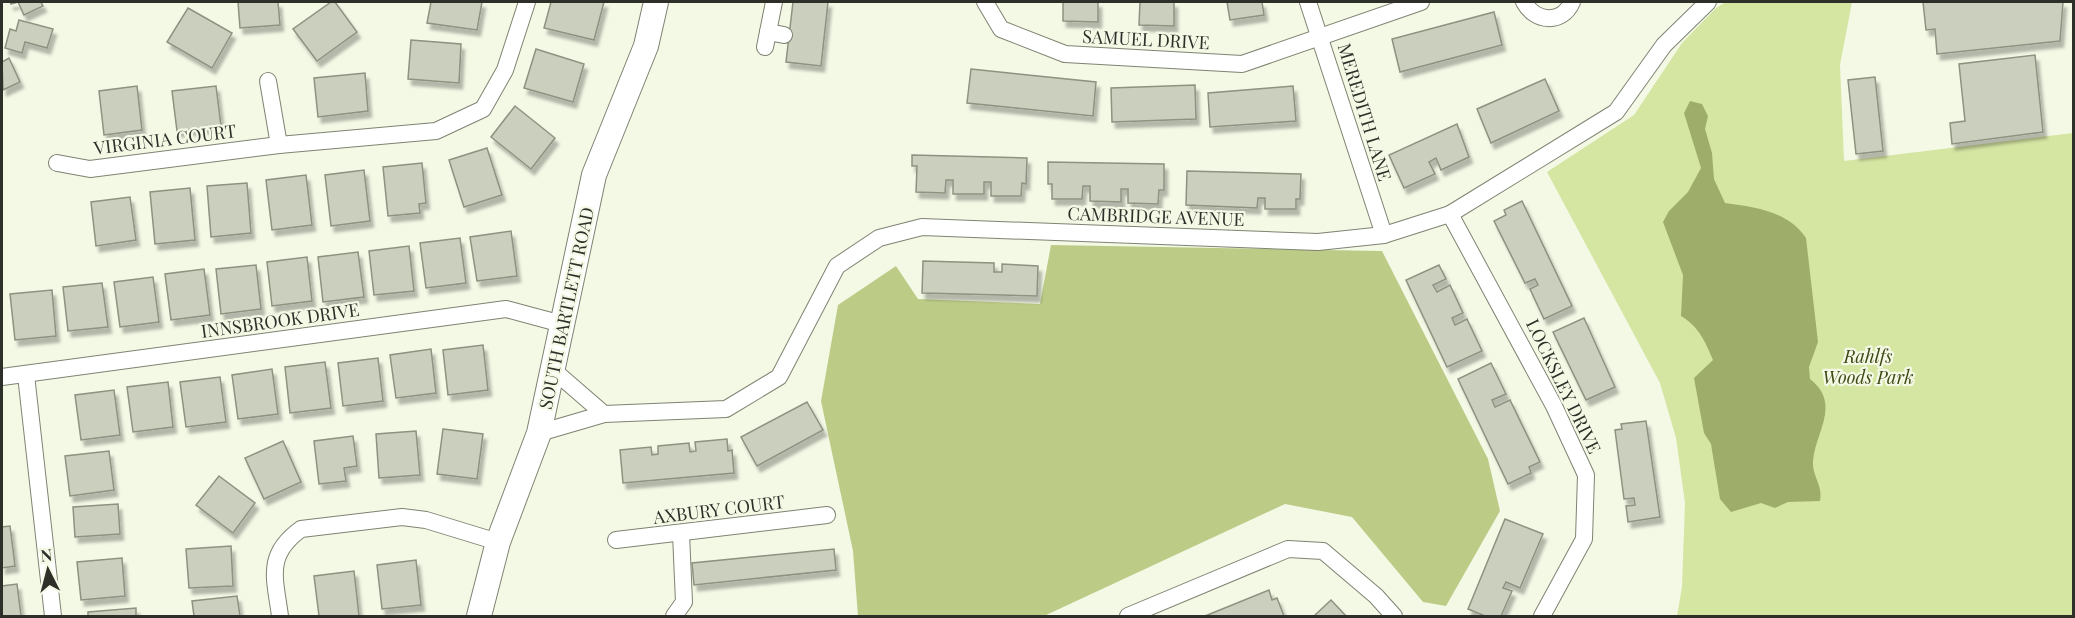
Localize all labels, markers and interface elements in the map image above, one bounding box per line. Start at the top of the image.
street label: SAMUEL DRIVE [1082,24,1210,54]
street label: MEREDITH LANE [1333,40,1397,184]
street label: VIRGINIA COURT [92,118,237,160]
street label: CAMBRIDGE AVENUE [1067,201,1245,231]
street label: SOUTH BARTLETT ROAD [533,205,599,411]
street label: INNSBROOK DRIVE [199,297,361,343]
street label: LOCKSLEY DRIVE [1521,315,1607,457]
park label: Rahlfs Woods Park [1823,344,1913,389]
street label: AXBURY COURT [651,489,786,529]
north arrow [18,540,78,600]
text: N [40,543,54,566]

